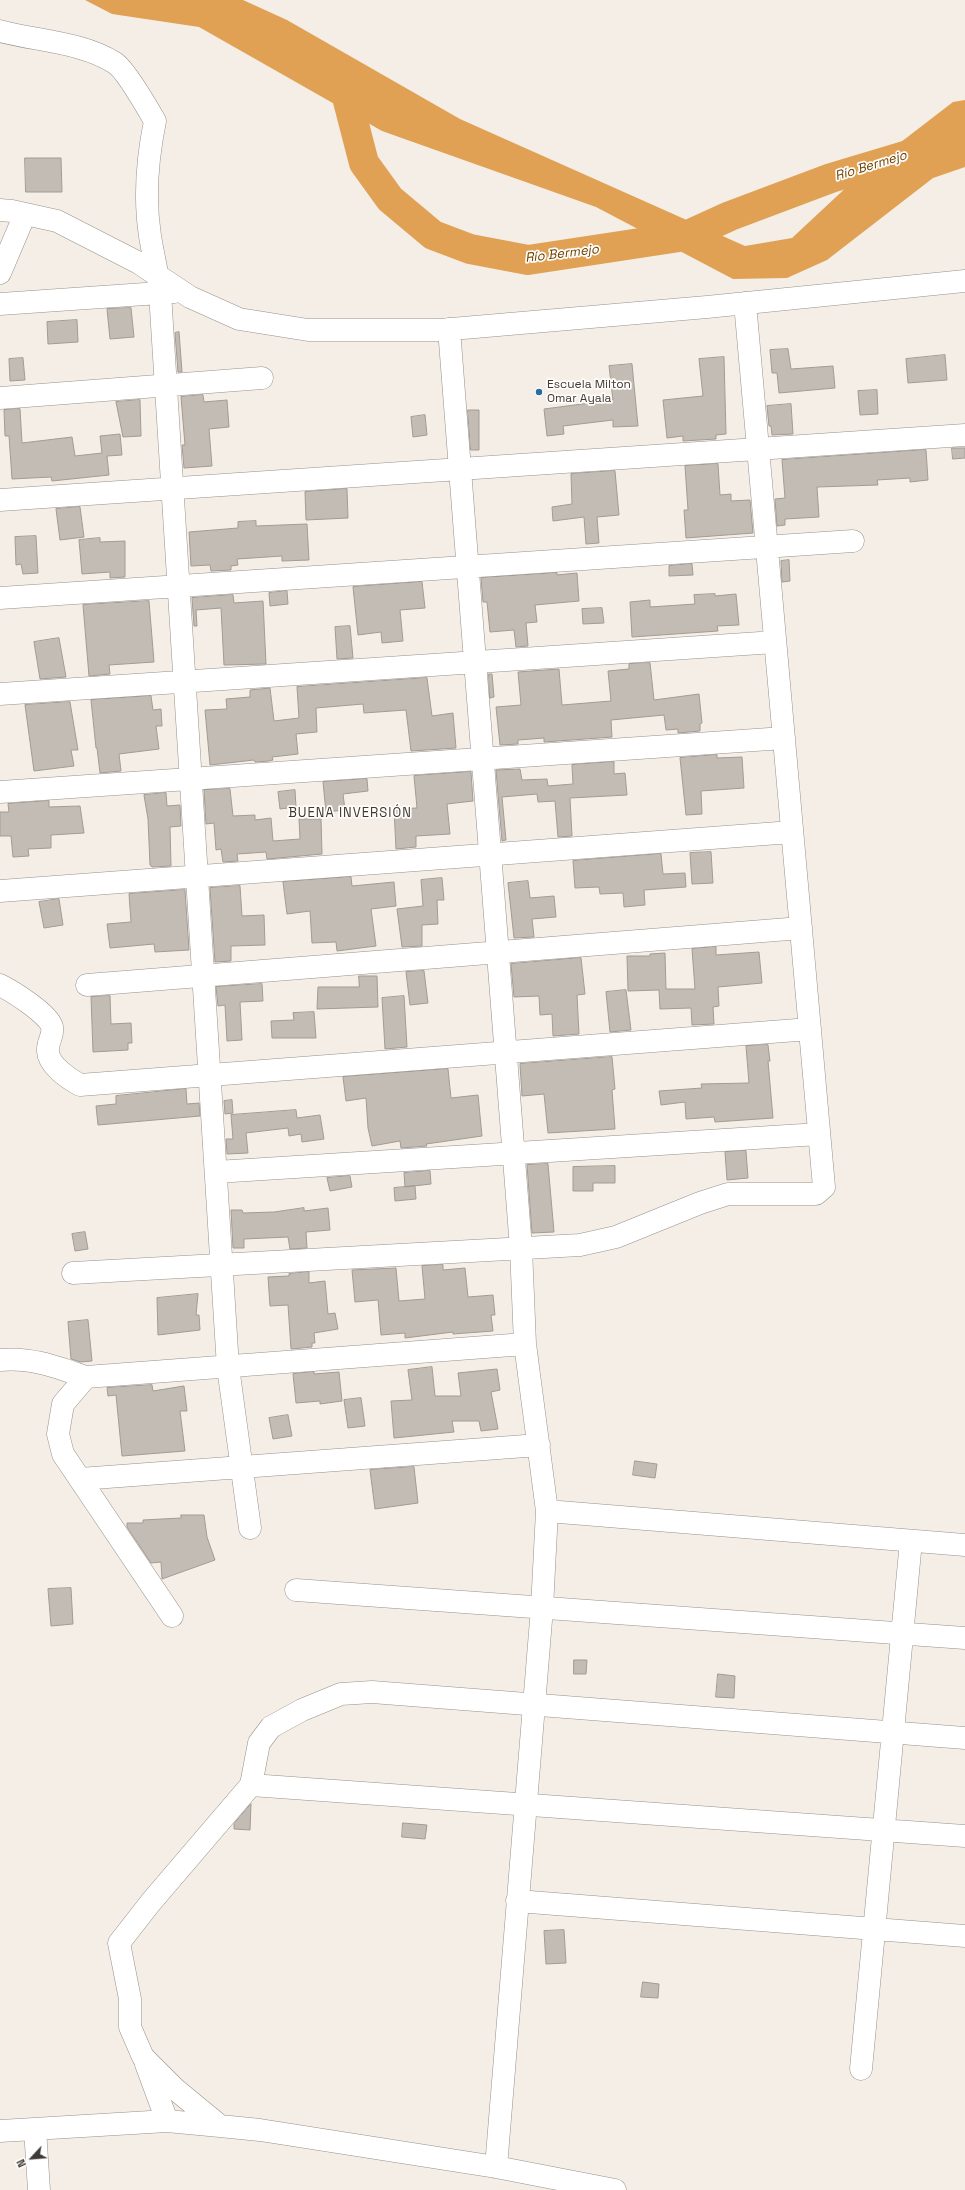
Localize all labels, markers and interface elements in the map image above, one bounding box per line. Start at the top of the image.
water label: Río Bermejo [833,148,909,184]
water label: Río Bermejo [524,242,600,266]
place label: Escuela Milton Omar Ayala [547,378,631,406]
marker: Escuela Milton Omar Ayala [534,387,544,397]
district label: BUENA INVERSIÓN [288,805,412,821]
north arrow [12,2138,52,2178]
text: N [13,2157,29,2170]

